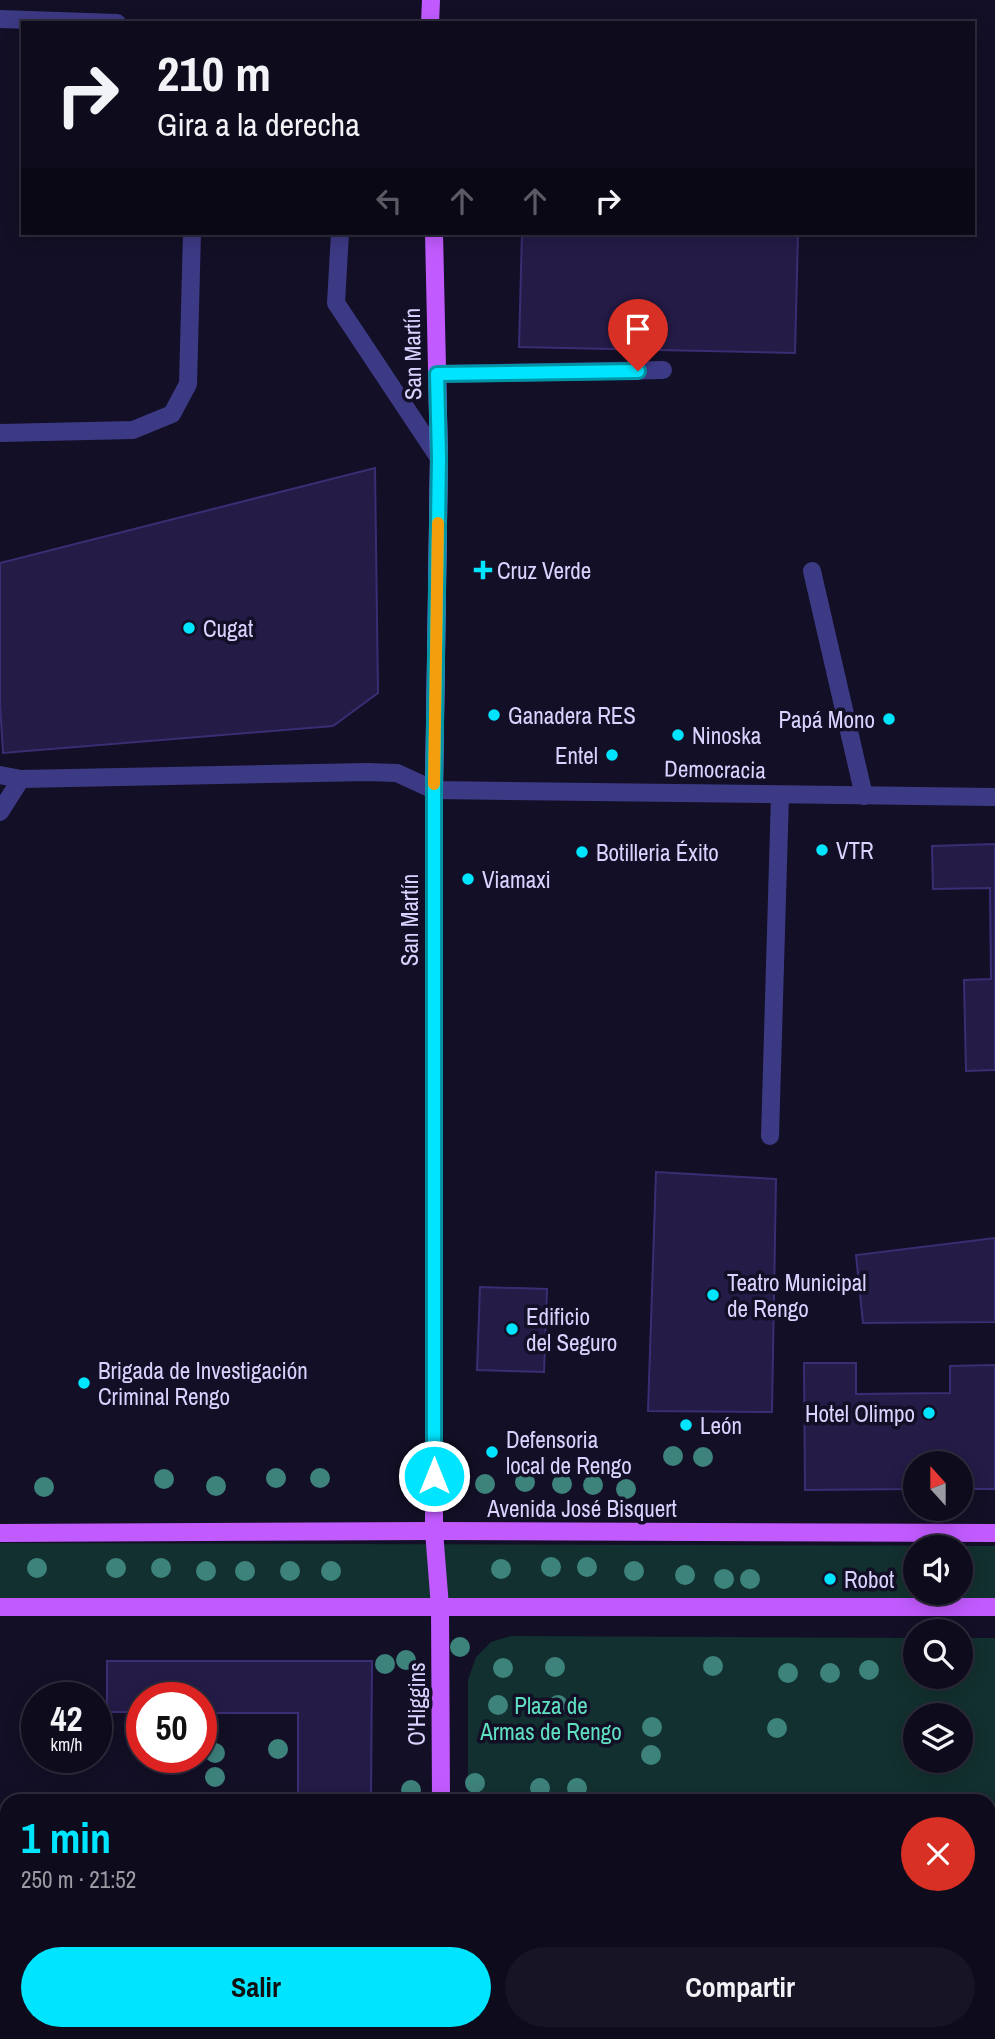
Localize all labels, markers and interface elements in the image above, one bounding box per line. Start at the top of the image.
text: 210 m [157,40,271,106]
icon: right [42,49,133,140]
text: Gira a la derecha [157,103,360,146]
icon: left [370,182,408,220]
icon: ahead [443,182,481,220]
icon: ahead [516,182,554,220]
icon: right [589,182,627,220]
pin [608,299,668,371]
street label: San Martín [396,308,428,400]
icon: arrive [619,310,657,348]
place label: Cruz Verde [497,555,591,586]
marker: Cruz Verde [475,562,491,578]
place label: Cugat [203,613,253,644]
marker: Cugat [181,620,197,636]
place label: Ganadera RES [508,700,636,731]
place label: Papá Mono [779,704,875,735]
marker: Ganadera RES [486,707,502,723]
marker: Papá Mono [881,711,897,727]
place label: Ninoska [692,720,762,751]
marker: Ninoska [670,727,686,743]
place label: Entel [555,740,598,771]
marker: Entel [604,747,620,763]
street label: Democracia [664,753,767,785]
place label: VTR [836,835,874,866]
place label: Botilleria Éxito [596,837,719,868]
marker: VTR [814,842,830,858]
marker: Botilleria Éxito [574,844,590,860]
place label: Viamaxi [482,864,551,895]
marker: Viamaxi [460,871,476,887]
street label: San Martín [394,874,425,966]
place label: Teatro Municipal de Rengo [727,1267,866,1324]
marker: Teatro Municipal de Rengo [705,1287,721,1303]
place label: Edificio del Seguro [526,1301,617,1358]
marker: Edificio del Seguro [504,1321,520,1337]
place label: Brigada de Investigación Criminal Rengo [98,1355,308,1412]
marker: Brigada de Investigación Criminal Rengo [76,1375,92,1391]
place label: Hotel Olimpo [805,1398,915,1429]
marker: Hotel Olimpo [921,1405,937,1421]
place label: León [700,1410,742,1441]
marker: León [678,1417,694,1433]
place label: Defensoria local de Rengo [506,1424,632,1481]
position arrow [397,1439,471,1513]
marker: Defensoria local de Rengo [484,1444,500,1460]
north arrow [903,1451,973,1521]
map controls [903,1451,973,1773]
street label: Avenida José Bisquert [486,1493,677,1524]
button: sound [903,1535,973,1605]
place label: Robot [844,1564,894,1595]
marker: Robot [822,1571,838,1587]
button: search [903,1619,973,1689]
street label: O'Higgins [401,1662,432,1746]
speed limit sign: 50 [126,1682,217,1773]
park label: Plaza de Armas de Rengo [479,1690,622,1747]
text: 42 [51,1695,82,1742]
button: layers [903,1703,973,1773]
text: km/h [51,1732,83,1757]
text: 1 min [21,1810,111,1866]
button: close [901,1817,975,1891]
text: 250 m · 21:52 [21,1864,136,1895]
button: Salir [21,1947,491,2027]
button: Compartir [505,1947,975,2027]

